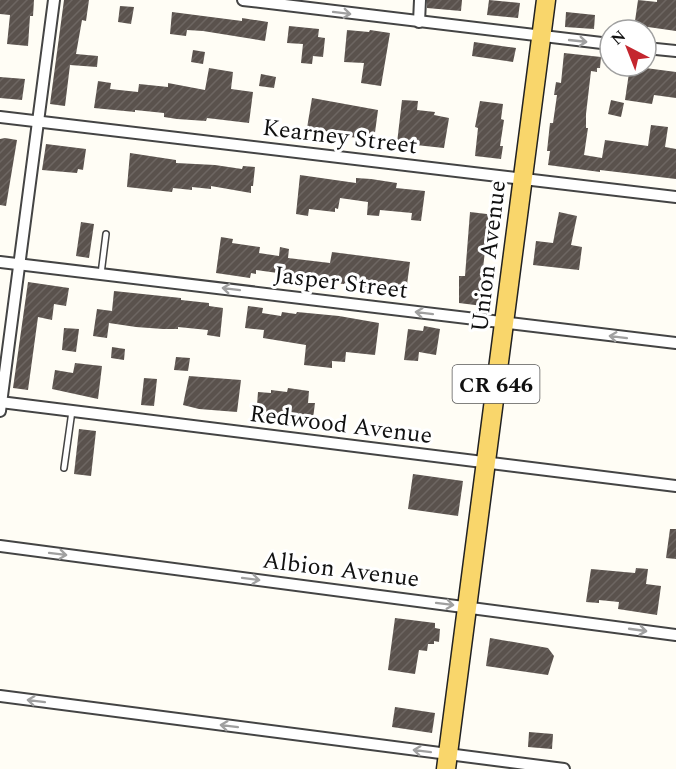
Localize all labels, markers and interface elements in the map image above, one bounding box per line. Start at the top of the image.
one-way arrow [332,7,352,18]
north arrow [598,18,658,78]
text: N [606,24,632,51]
one-way arrow [567,36,587,47]
street label: Kearney Street [260,110,419,164]
street label: Union Avenue [462,178,516,334]
street label: Jasper Street [272,257,410,309]
one-way arrow [221,283,241,294]
one-way arrow [415,308,435,319]
one-way arrow [608,331,628,342]
road number: CR 646 [452,365,540,403]
street label: Redwood Avenue [247,396,434,454]
street label: Albion Avenue [260,543,421,597]
one-way arrow [48,548,67,559]
one-way arrow [241,573,261,584]
one-way arrow [434,598,454,609]
one-way arrow [628,625,647,636]
one-way arrow [26,695,46,706]
one-way arrow [220,720,239,731]
one-way arrow [413,745,433,756]

